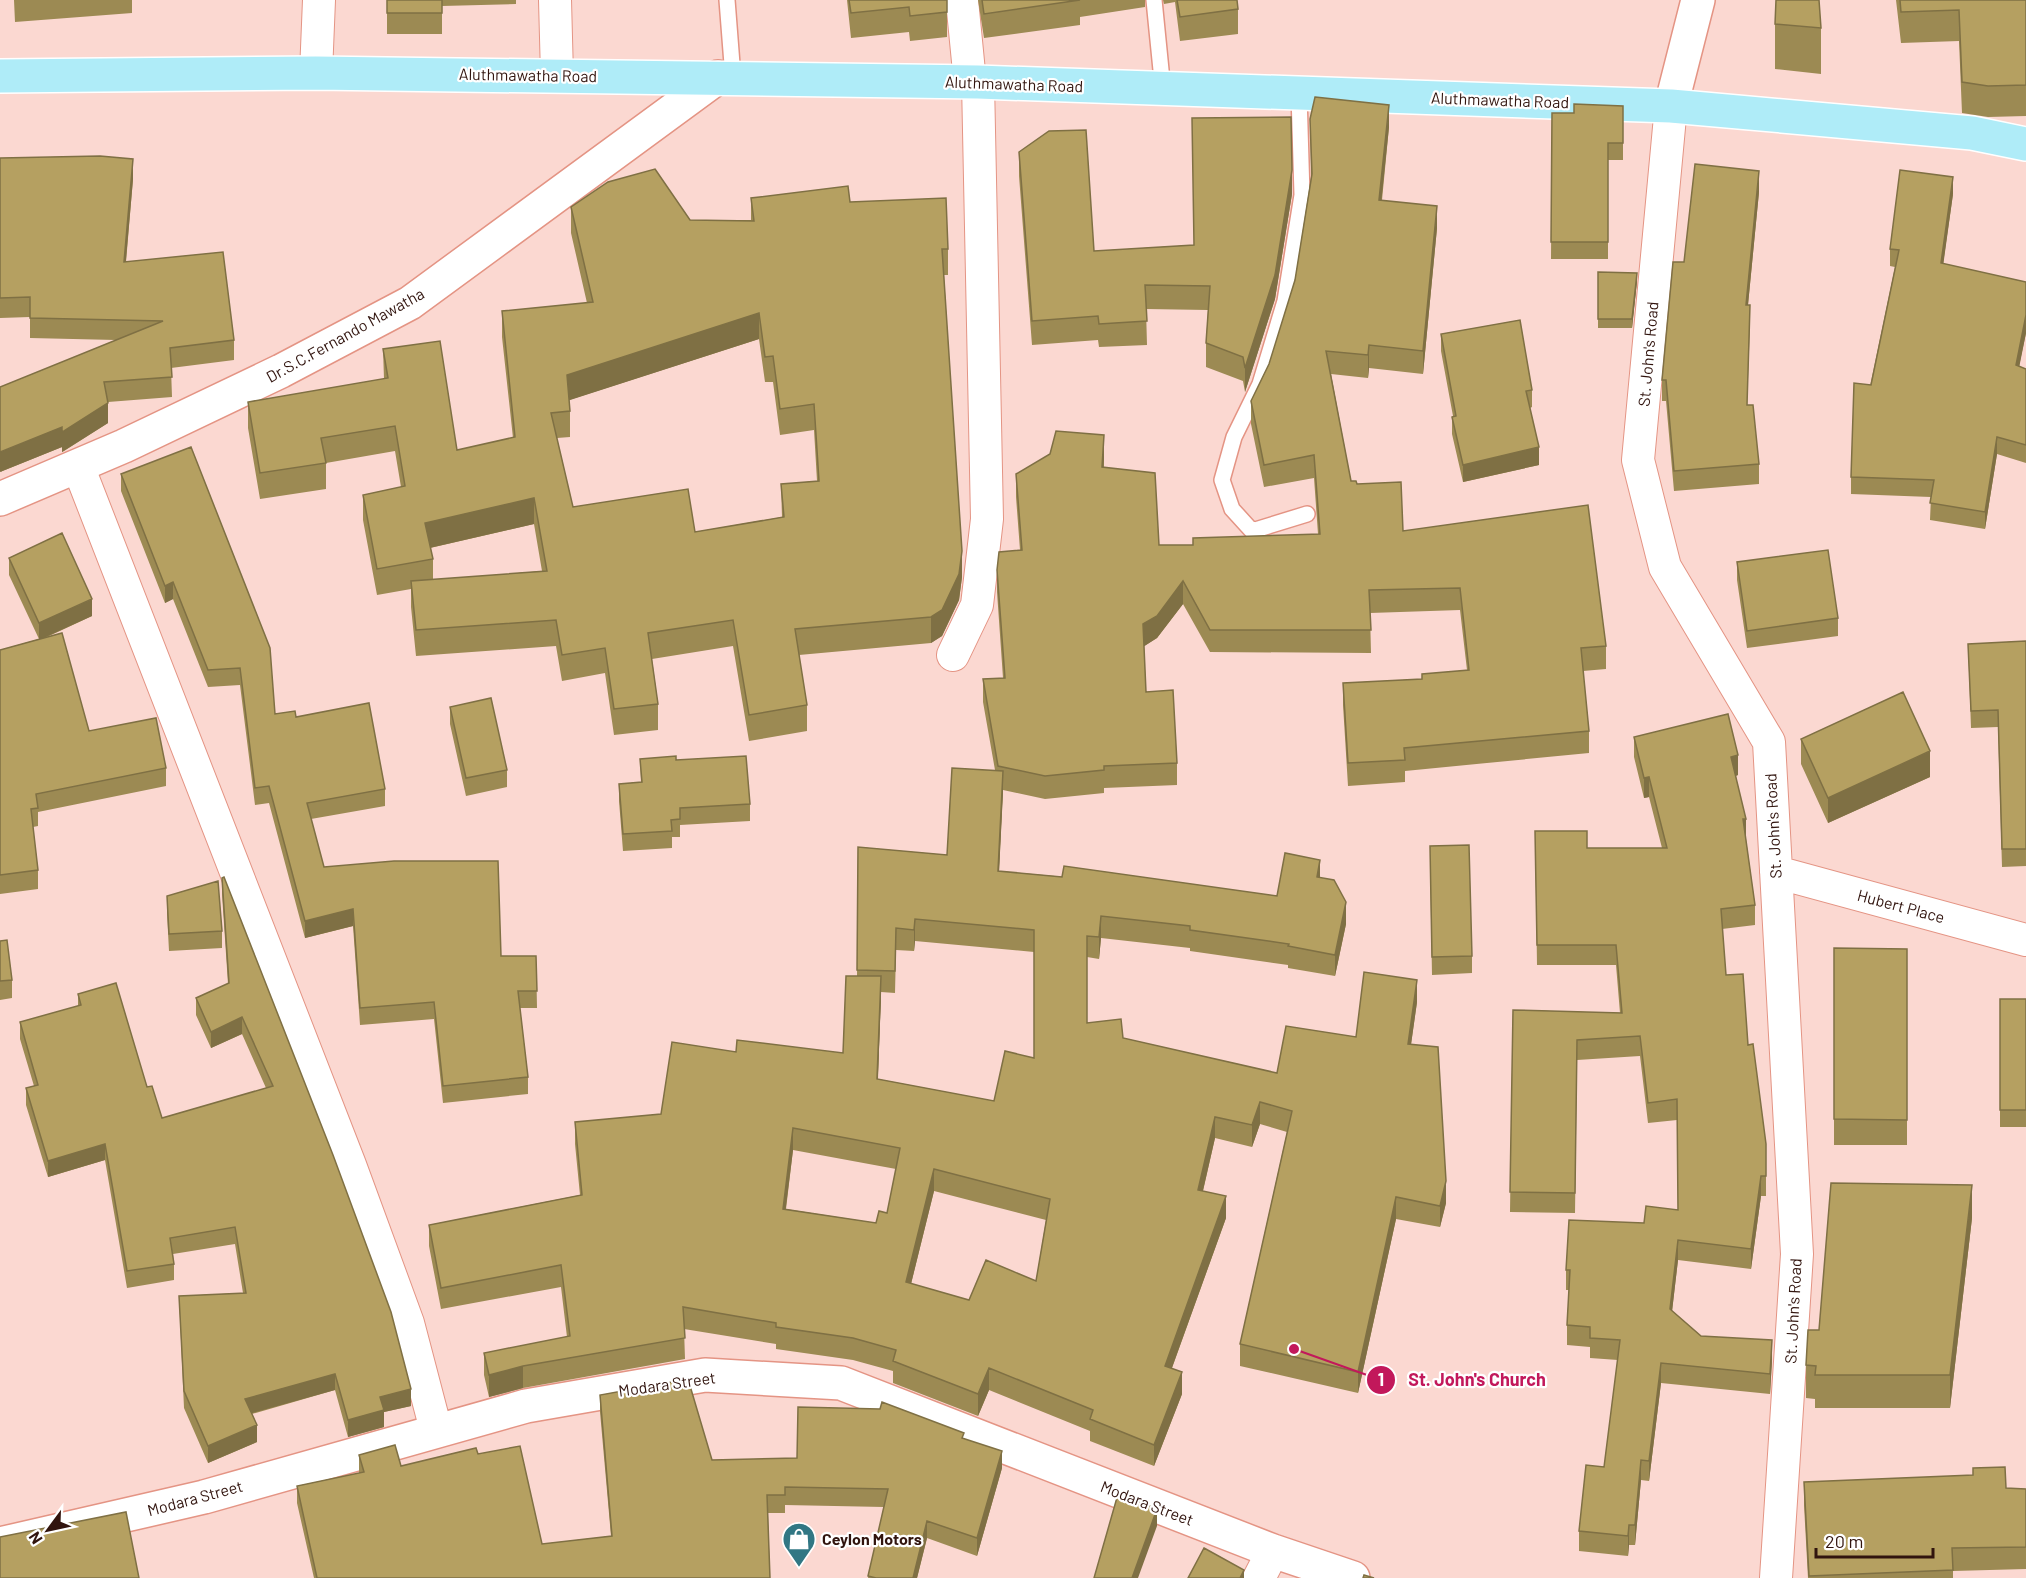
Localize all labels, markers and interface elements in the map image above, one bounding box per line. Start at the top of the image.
street label: Aluthmawatha Road [459,64,597,85]
street label: Aluthmawatha Road [945,72,1084,95]
street label: Aluthmawatha Road [1431,88,1570,111]
street label: Dr.S.C.Fernando Mawatha [262,283,427,386]
street label: St. John's Road [1633,301,1662,407]
street label: St. John's Road [1760,773,1785,879]
street label: Hubert Place [1855,885,1947,926]
street label: St. John's Road [1780,1258,1805,1364]
callout: St. John's Church [1366,1362,1557,1398]
street label: Modara Street [617,1367,717,1400]
text: 1 [1378,1368,1384,1390]
text: St. John's Church [1408,1368,1546,1390]
street label: Modara Street [145,1476,245,1519]
street label: Modara Street [1098,1476,1196,1529]
north arrow [18,1500,78,1560]
shop icon: Ceylon Motors [781,1521,817,1568]
scale bar [1816,1521,1933,1559]
text: N [24,1529,46,1548]
place label: Ceylon Motors [822,1529,922,1548]
text: 20 m [1825,1530,1863,1552]

